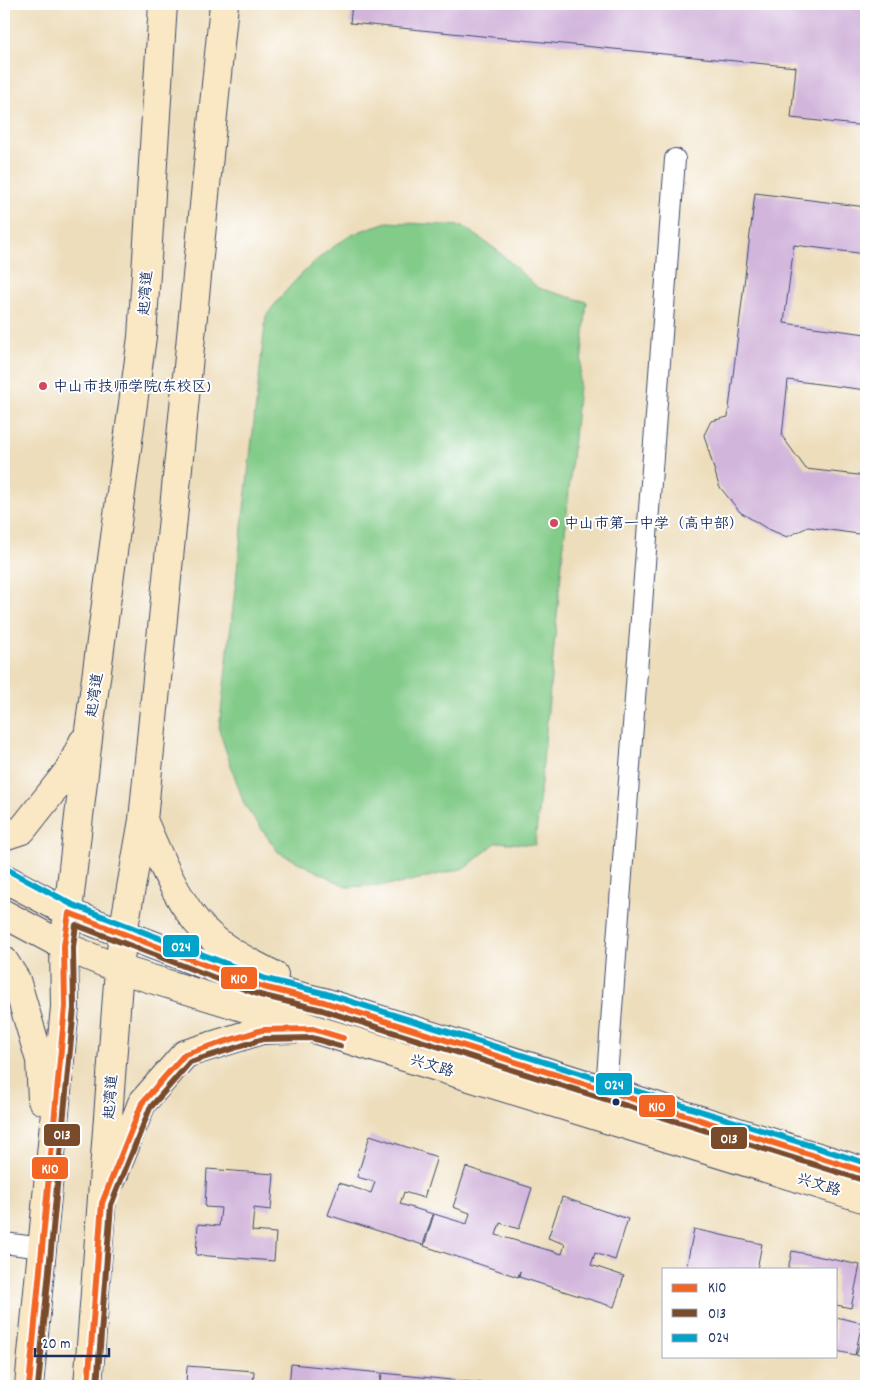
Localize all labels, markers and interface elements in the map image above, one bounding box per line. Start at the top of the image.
street label: 起湾道 [134,270,160,316]
place label: 中山市技师学院(东校区) [53,377,211,399]
marker: 中山市技师学院(东校区) [37,380,49,392]
place label: 中山市第一中学（高中部） [564,514,744,536]
marker: 中山市第一中学（高中部） [548,517,560,529]
street label: 起湾道 [82,671,110,719]
line badge: 024 [162,934,200,958]
text: 024 [171,938,191,958]
line badge: K10 [220,966,258,990]
text: K10 [230,970,248,990]
street label: 兴文路 [407,1050,456,1084]
line badge: 024 [595,1072,633,1096]
street label: 起湾道 [99,1074,125,1120]
text: 024 [604,1076,624,1096]
line badge: K10 [638,1094,676,1118]
unlabelled marker [611,1097,621,1107]
text: K10 [648,1098,666,1118]
line badge: 013 [43,1123,81,1147]
text: 013 [54,1126,70,1146]
line badge: 013 [710,1126,748,1150]
text: 013 [721,1130,737,1150]
line badge: K10 [31,1156,69,1180]
text: K10 [41,1160,59,1180]
street label: 兴文路 [794,1169,843,1203]
legend [662,1268,838,1358]
text: K10 [708,1278,726,1300]
text: 013 [708,1304,726,1326]
scale bar [35,1325,109,1357]
text: 024 [708,1328,729,1350]
text: 20 m [42,1334,70,1356]

